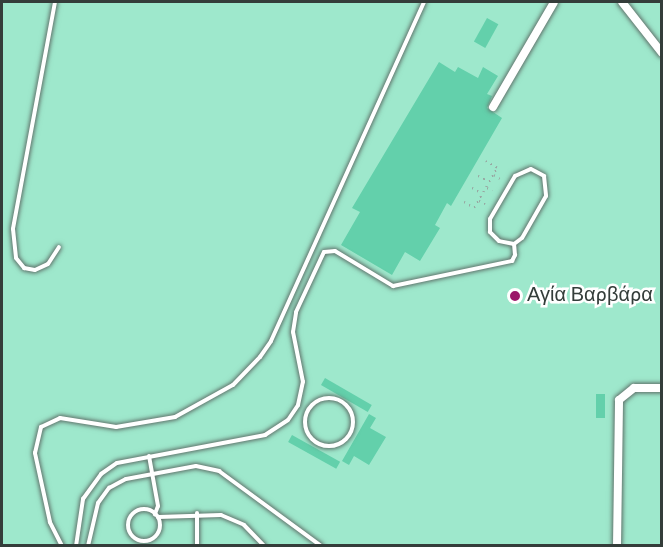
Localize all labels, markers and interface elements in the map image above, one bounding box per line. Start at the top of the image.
place label: Αγία Βαρβάρα [527,284,653,308]
marker: Αγία Βαρβάρα [508,289,522,303]

